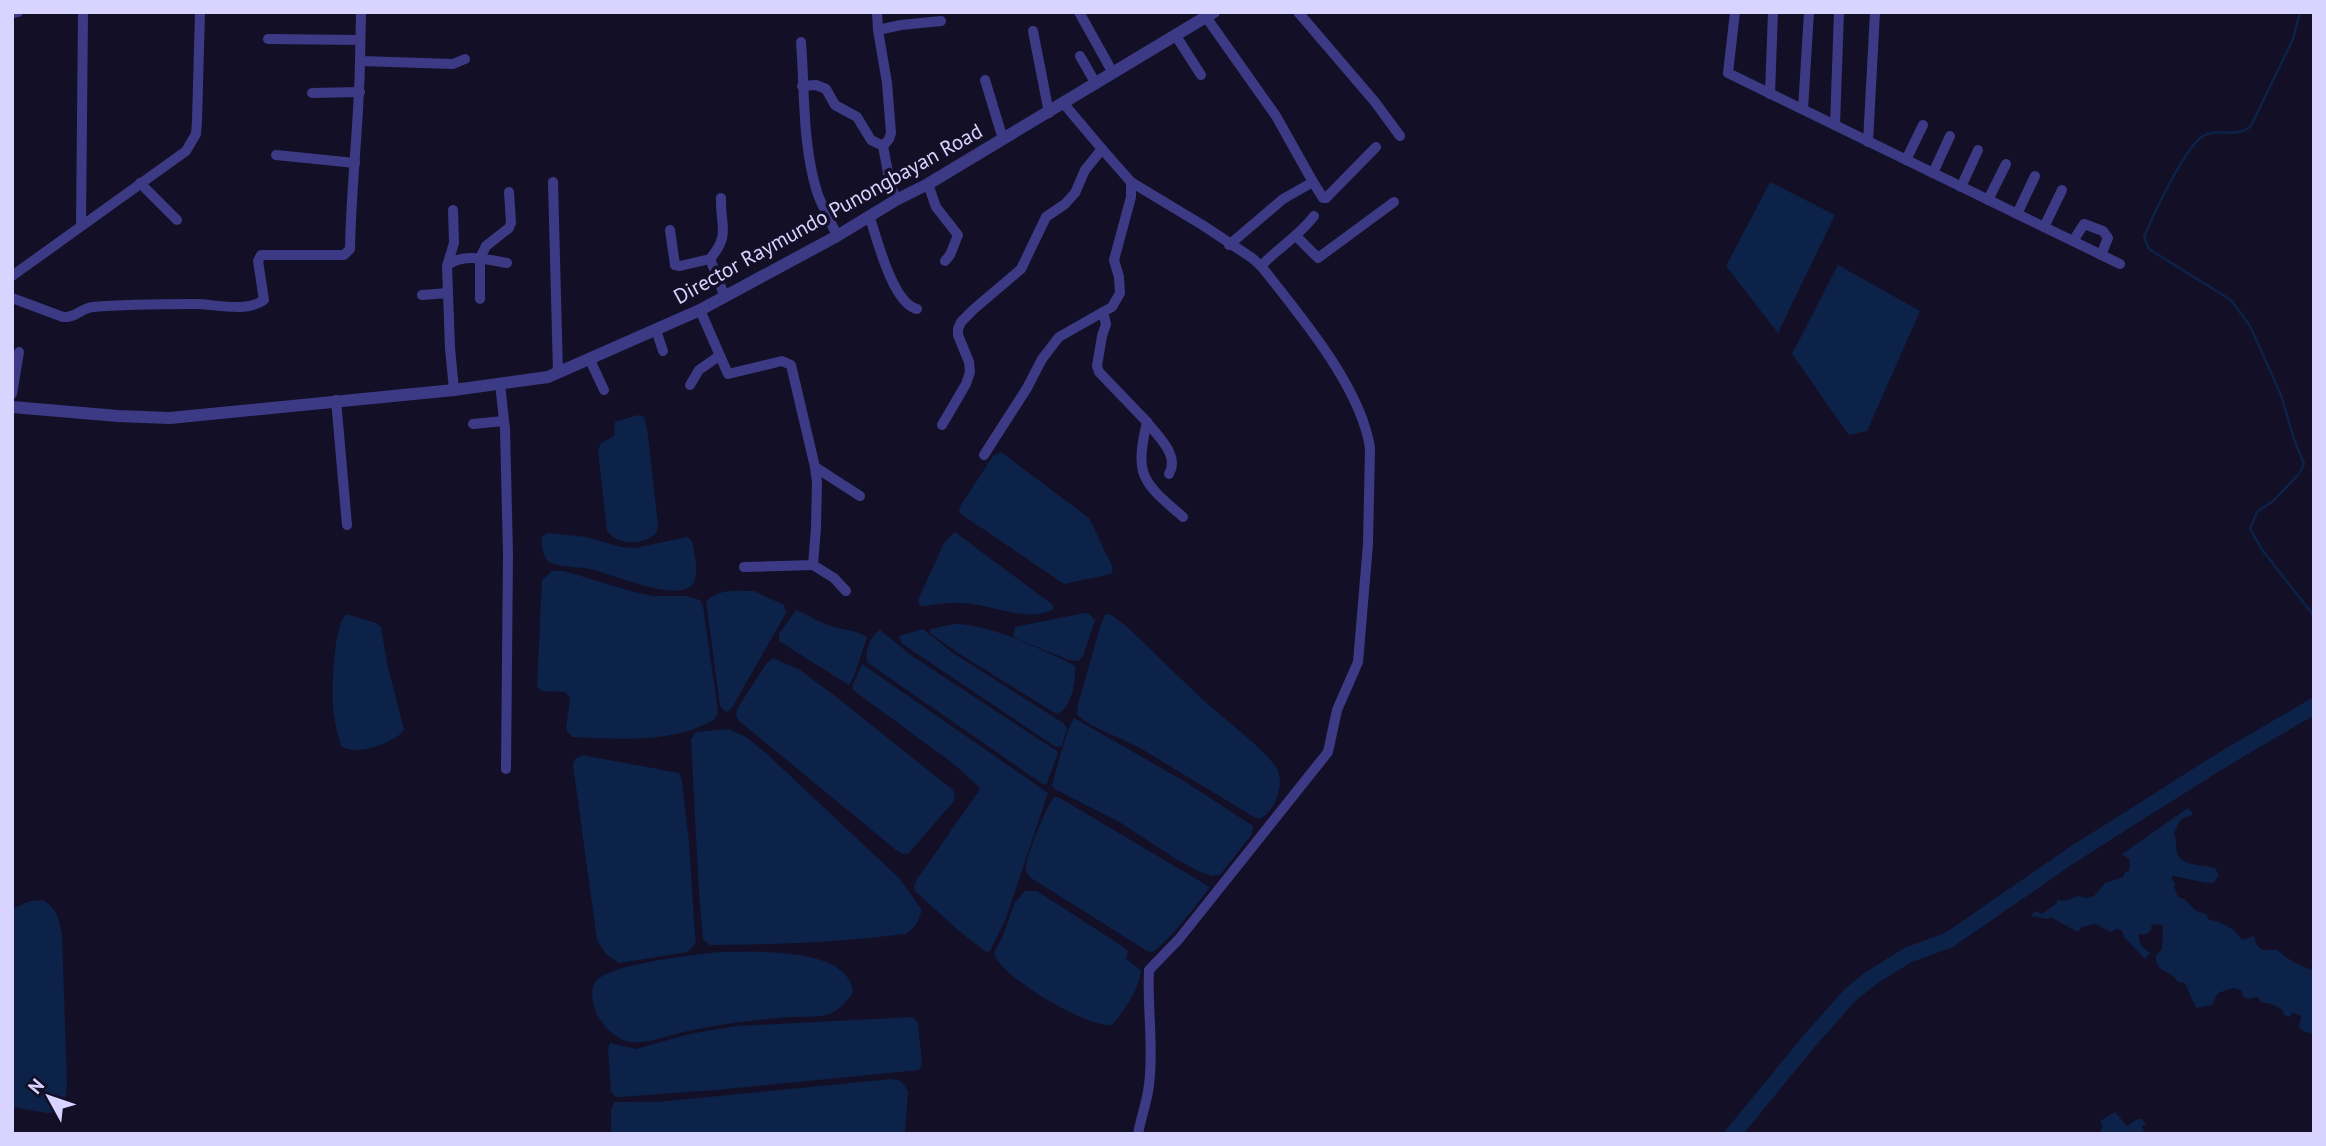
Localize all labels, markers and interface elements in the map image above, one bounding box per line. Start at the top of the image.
street label: Director Raymundo Punongbayan Road [669,117,987,310]
north arrow [14,1062,84,1132]
text: N [23,1074,49,1099]

